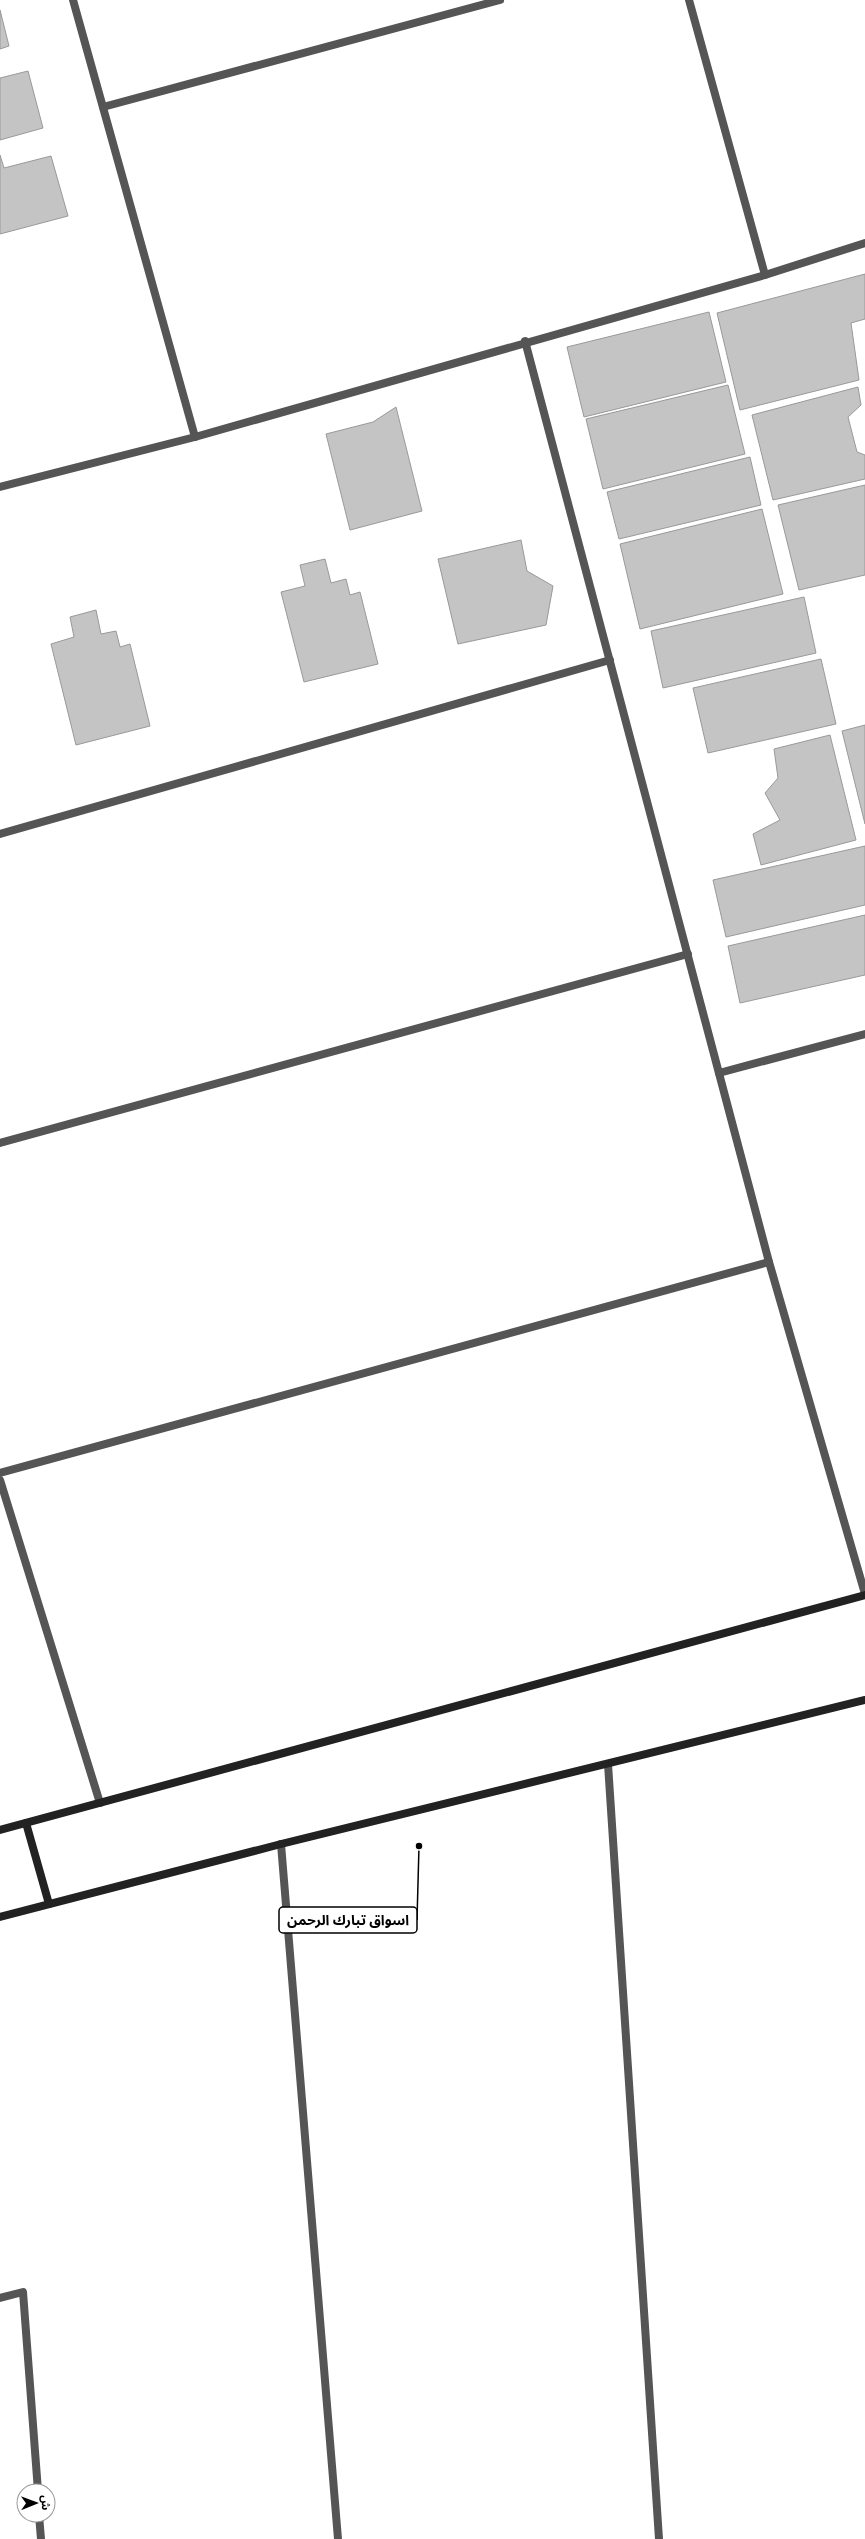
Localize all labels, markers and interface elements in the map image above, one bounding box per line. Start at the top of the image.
callout: اسواق تبارك الرحمن [279,1907,417,1933]
text: اسواق تبارك الرحمن [287,1912,409,1929]
north arrow [16,2483,56,2523]
text: ش [39,2495,52,2510]

